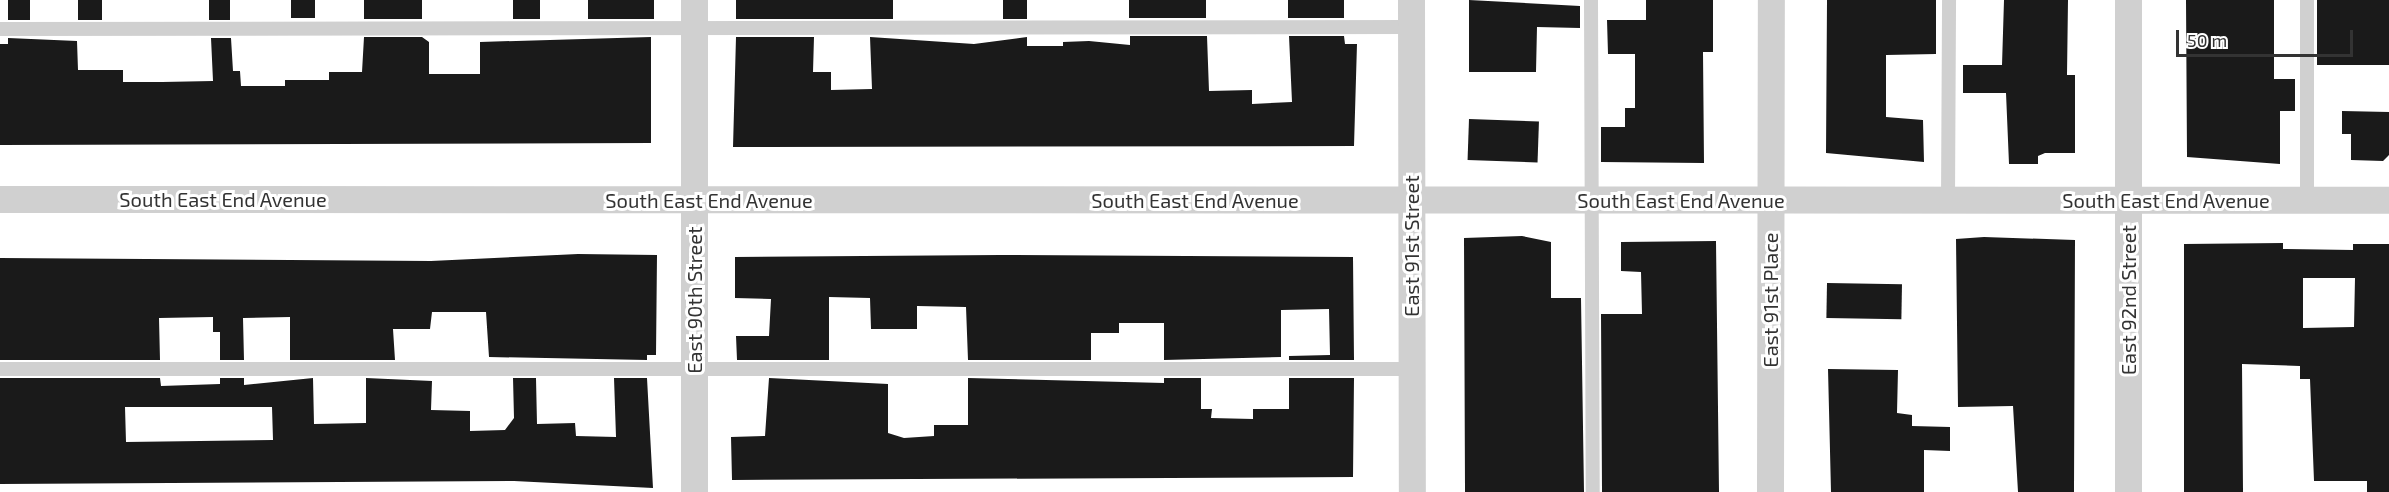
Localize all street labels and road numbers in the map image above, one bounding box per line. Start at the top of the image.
street label: East 91st Street [1399,175,1423,317]
street label: South East End Avenue [119,187,327,211]
street label: South East End Avenue [605,188,813,212]
street label: South East End Avenue [1091,188,1299,212]
street label: South East End Avenue [1577,188,1785,212]
street label: South East End Avenue [2062,188,2270,212]
street label: East 92nd Street [2116,225,2140,375]
street label: East 90th Street [682,226,706,374]
street label: East 91st Place [1758,232,1782,368]

